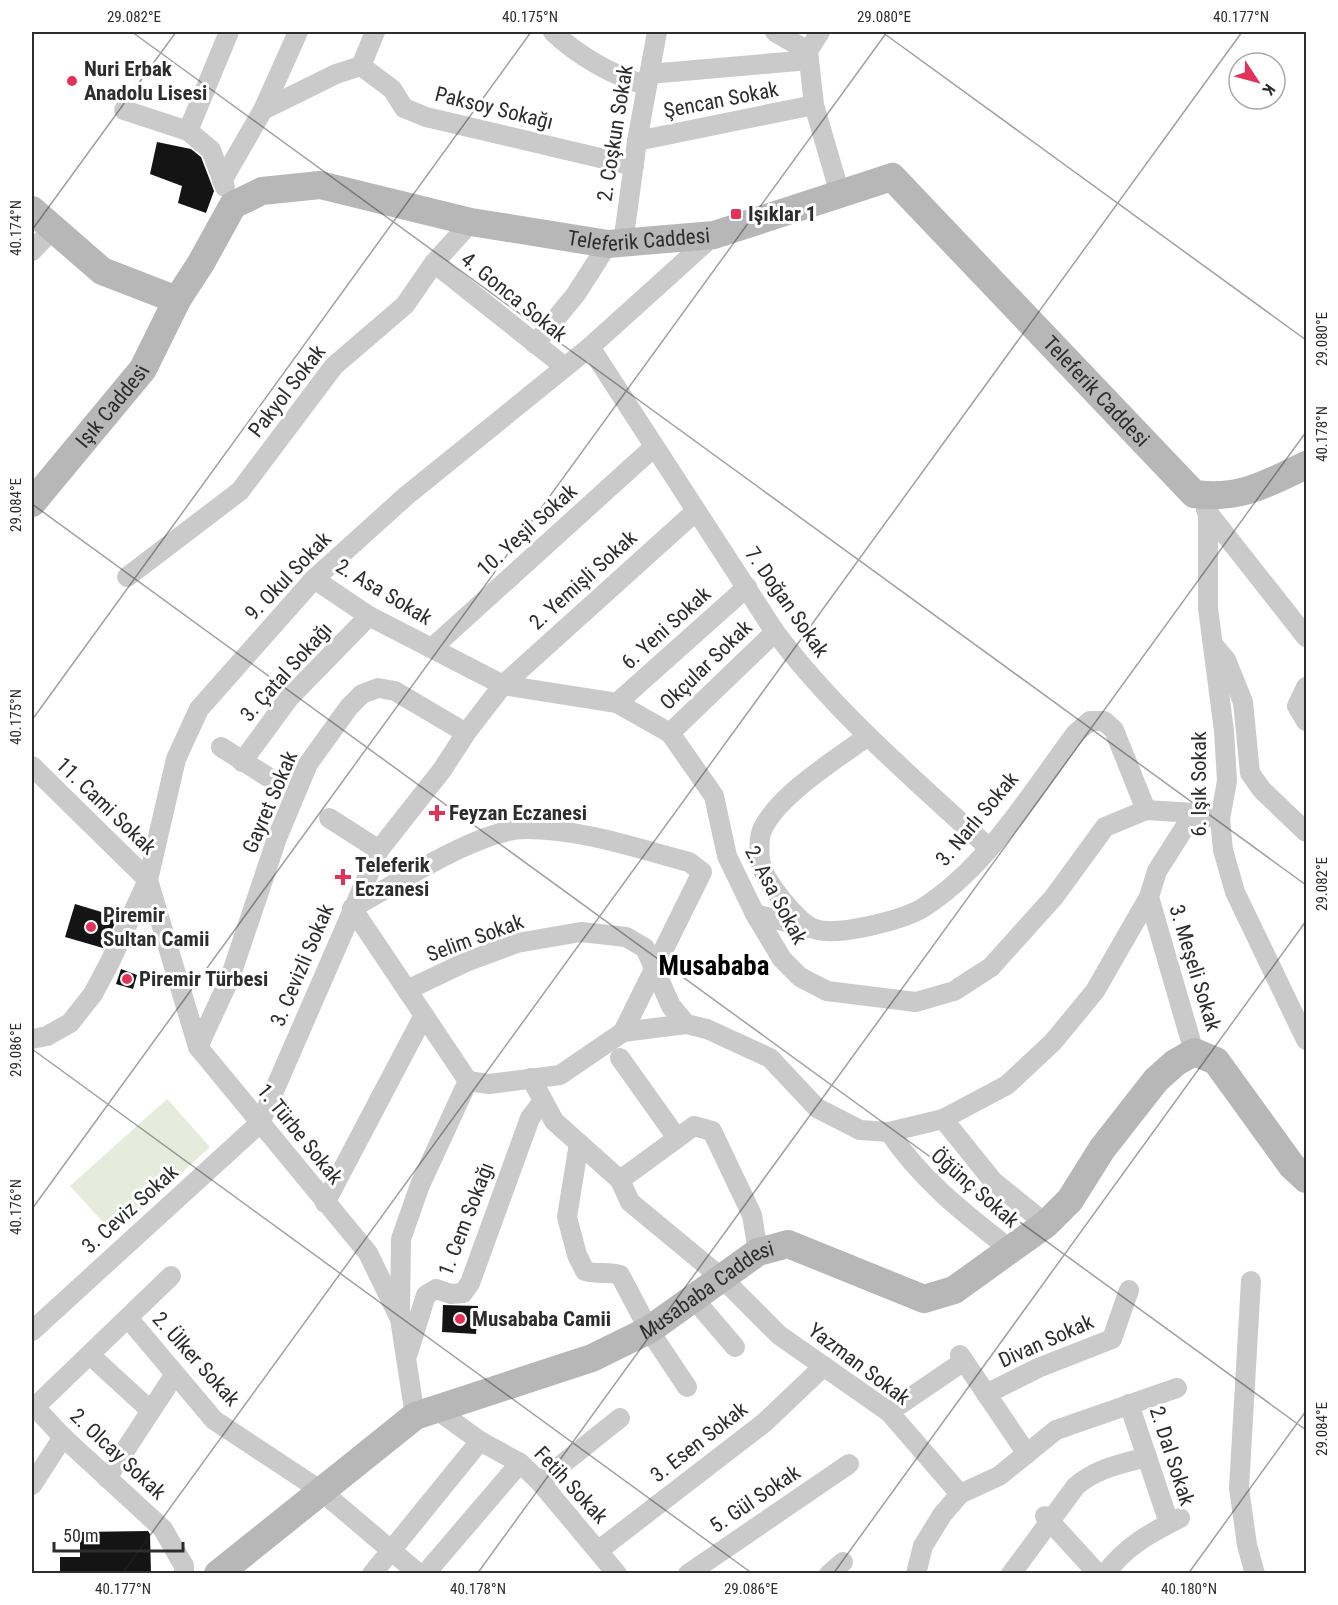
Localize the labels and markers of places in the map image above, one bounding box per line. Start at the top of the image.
place label: Nuri Erbak Anadolu Lisesi [84,57,207,105]
marker: Nuri Erbak Anadolu Lisesi [65,74,79,88]
place label: Işıklar 1 [748,202,816,226]
marker: Işıklar 1 [729,207,743,221]
place label: Feyzan Eczanesi [449,801,587,825]
marker: Feyzan Eczanesi [430,806,444,820]
place label: Teleferik Eczanesi [355,853,431,901]
marker: Teleferik Eczanesi [336,870,350,884]
place label: Piremir Sultan Camii [103,903,209,951]
marker: Piremir Sultan Camii [84,920,98,934]
place label: Piremir Türbesi [139,967,268,991]
marker: Piremir Türbesi [120,972,134,986]
place label: Musababa Camii [472,1307,611,1331]
marker: Musababa Camii [453,1312,467,1326]

